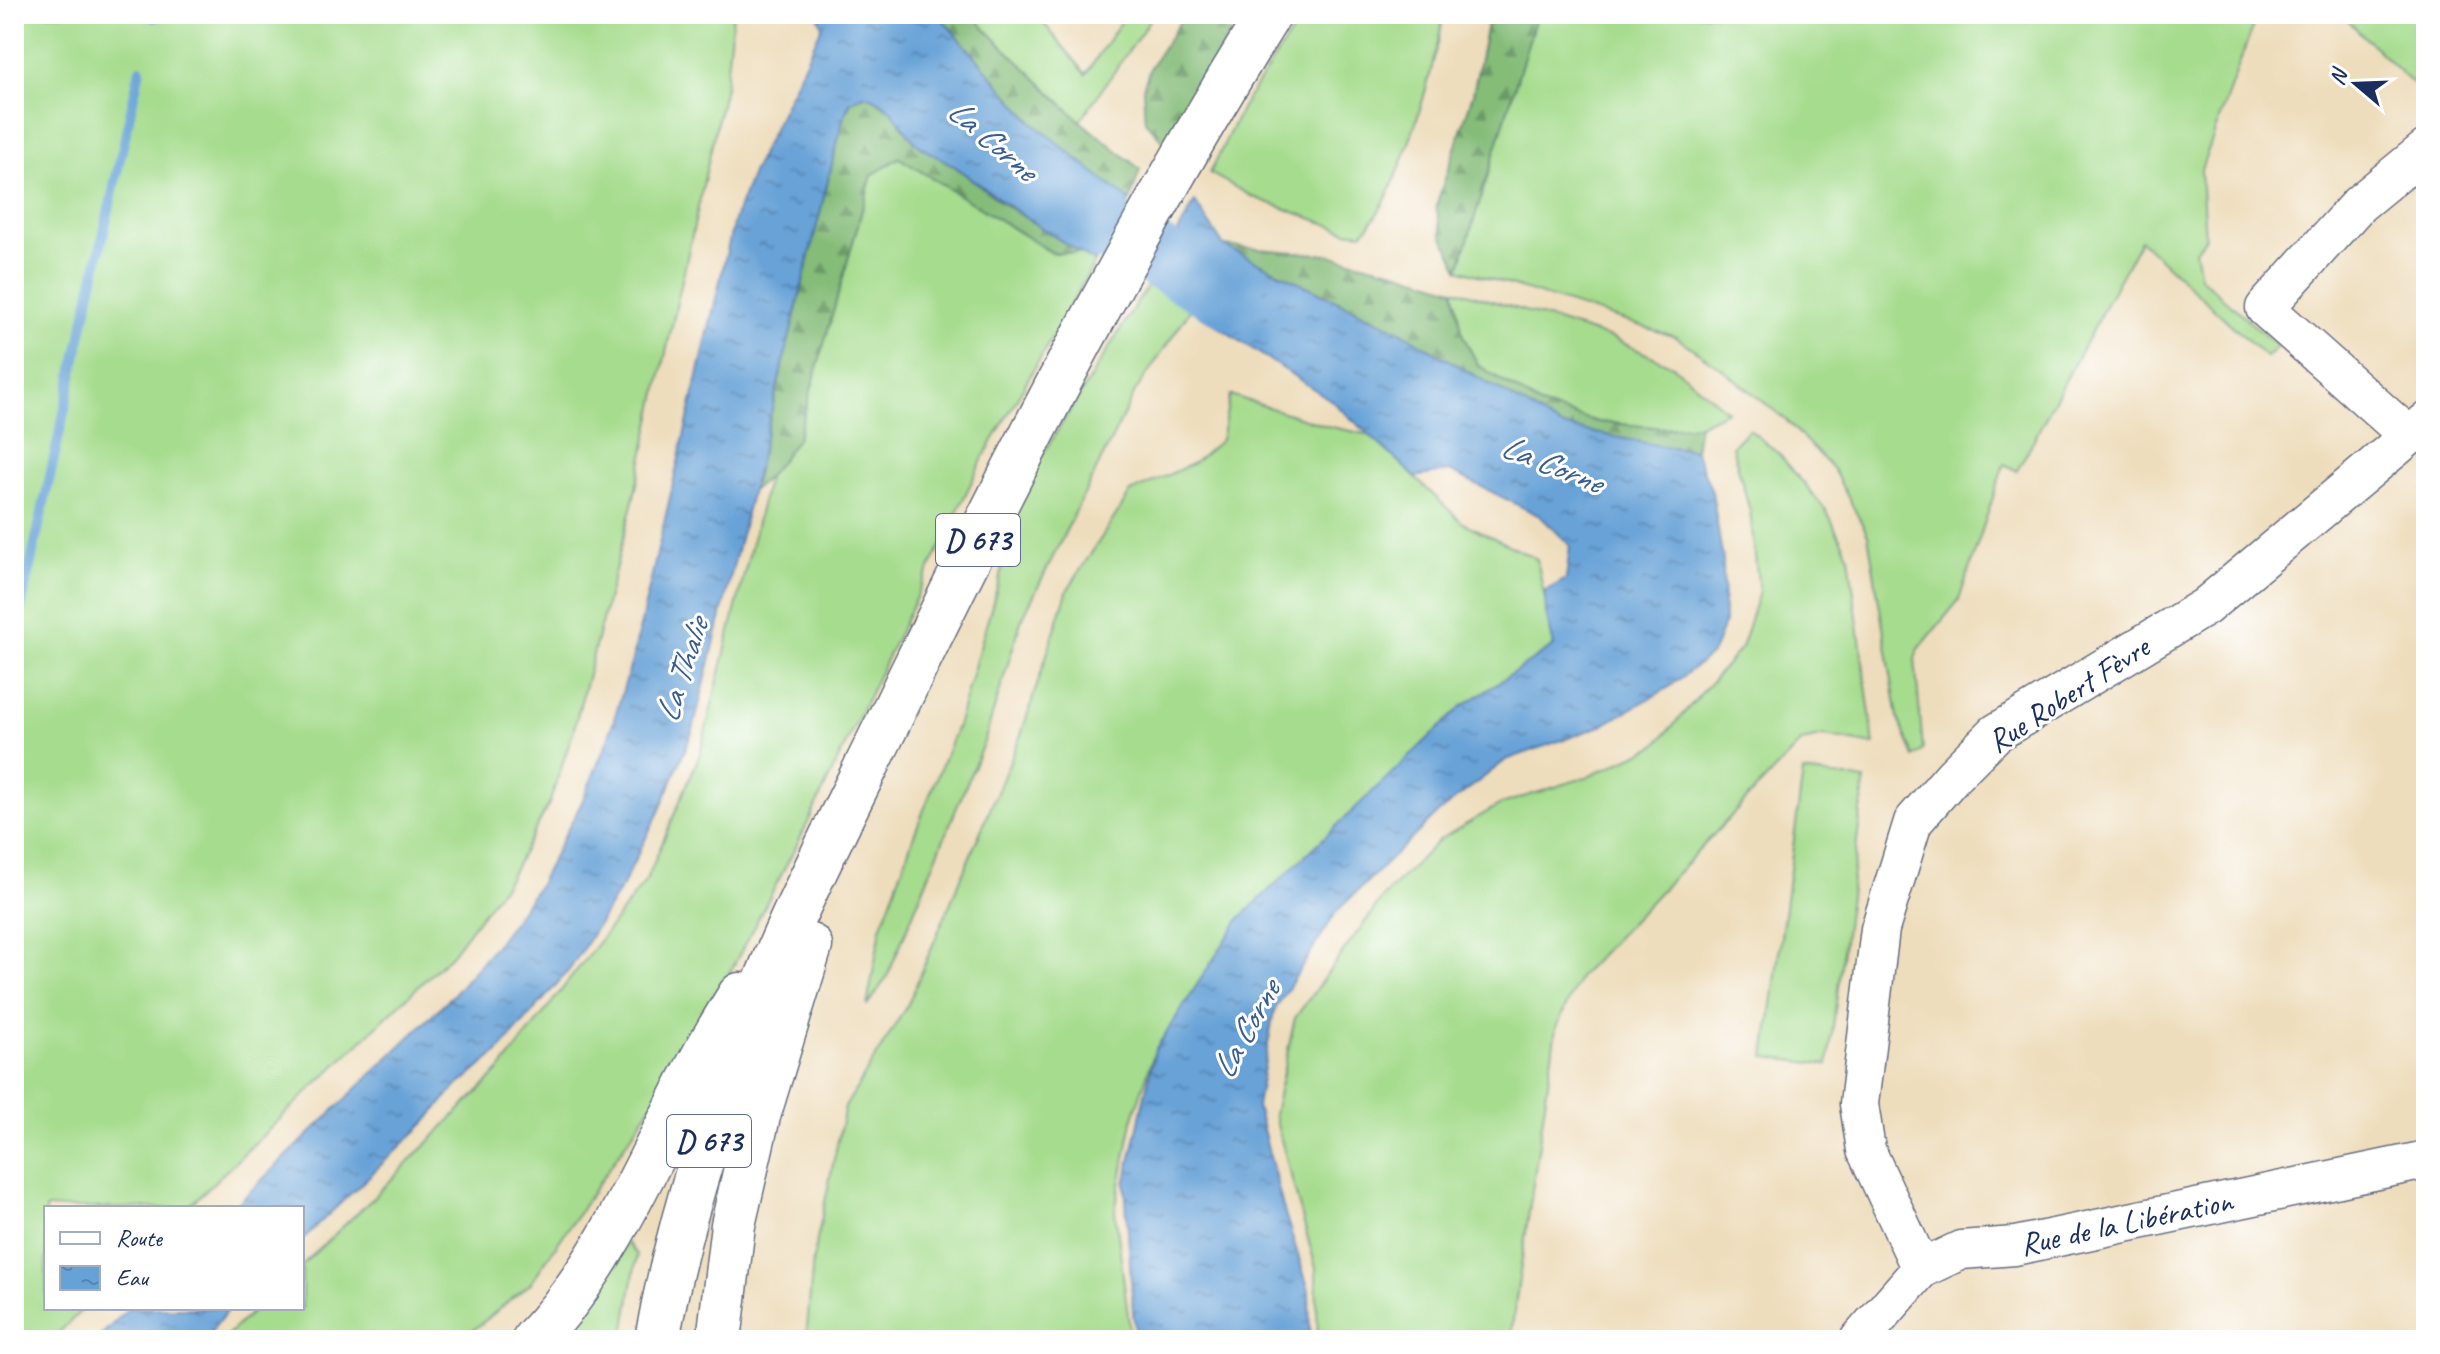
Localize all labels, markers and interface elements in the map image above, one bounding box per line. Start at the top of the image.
north arrow [2316,44,2396,124]
text: N [2323,64,2355,89]
water label: La Corne [939,89,1050,193]
water label: La Corne [1495,424,1613,505]
road number: D 673 [936,514,1020,566]
water label: La Thalie [645,609,720,727]
street label: Rue Robert Fèvre [1980,625,2159,762]
water label: La Corne [1201,969,1292,1085]
road number: D 673 [667,1115,751,1167]
street label: Rue de la Libération [2016,1180,2237,1265]
legend [44,1206,304,1310]
text: Route [116,1223,164,1253]
text: Eau [116,1263,150,1293]

